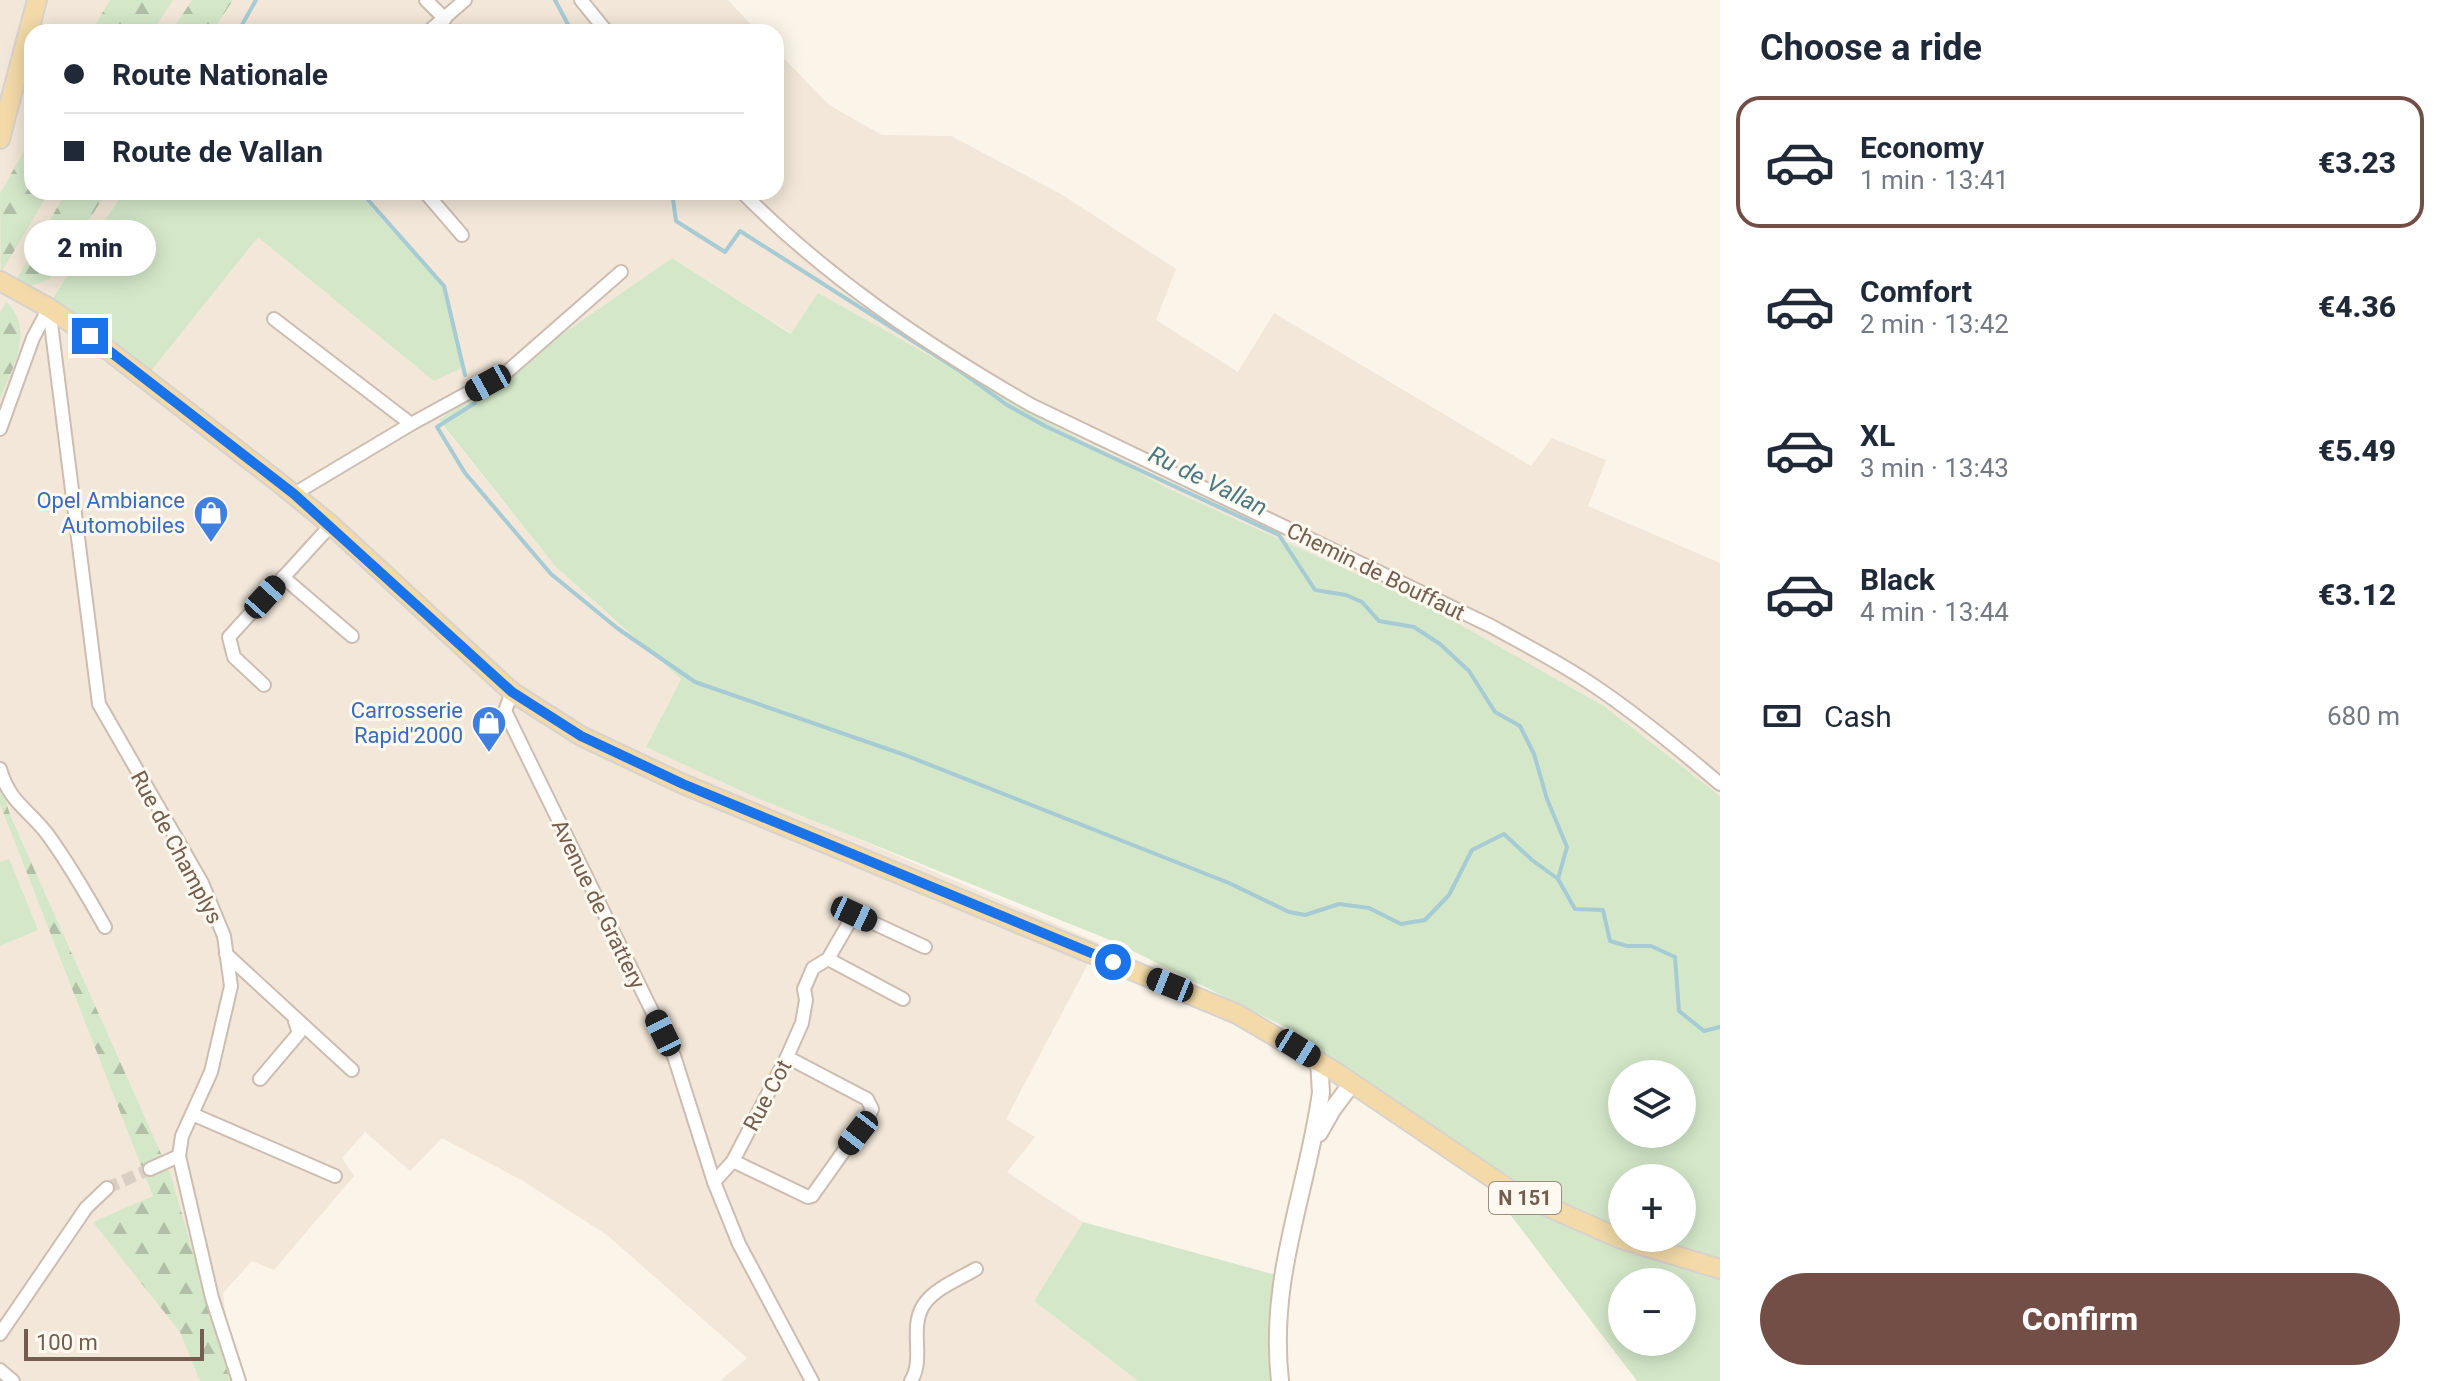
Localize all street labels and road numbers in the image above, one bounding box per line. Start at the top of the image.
street label: Chemin de Bouffaut [1283,518,1469,625]
street label: Rue de Champlys [126,767,227,928]
street label: Avenue de Grattery [547,816,651,993]
street label: Rue Cot [738,1055,797,1135]
road number: N 151 [1489,1182,1561,1214]

